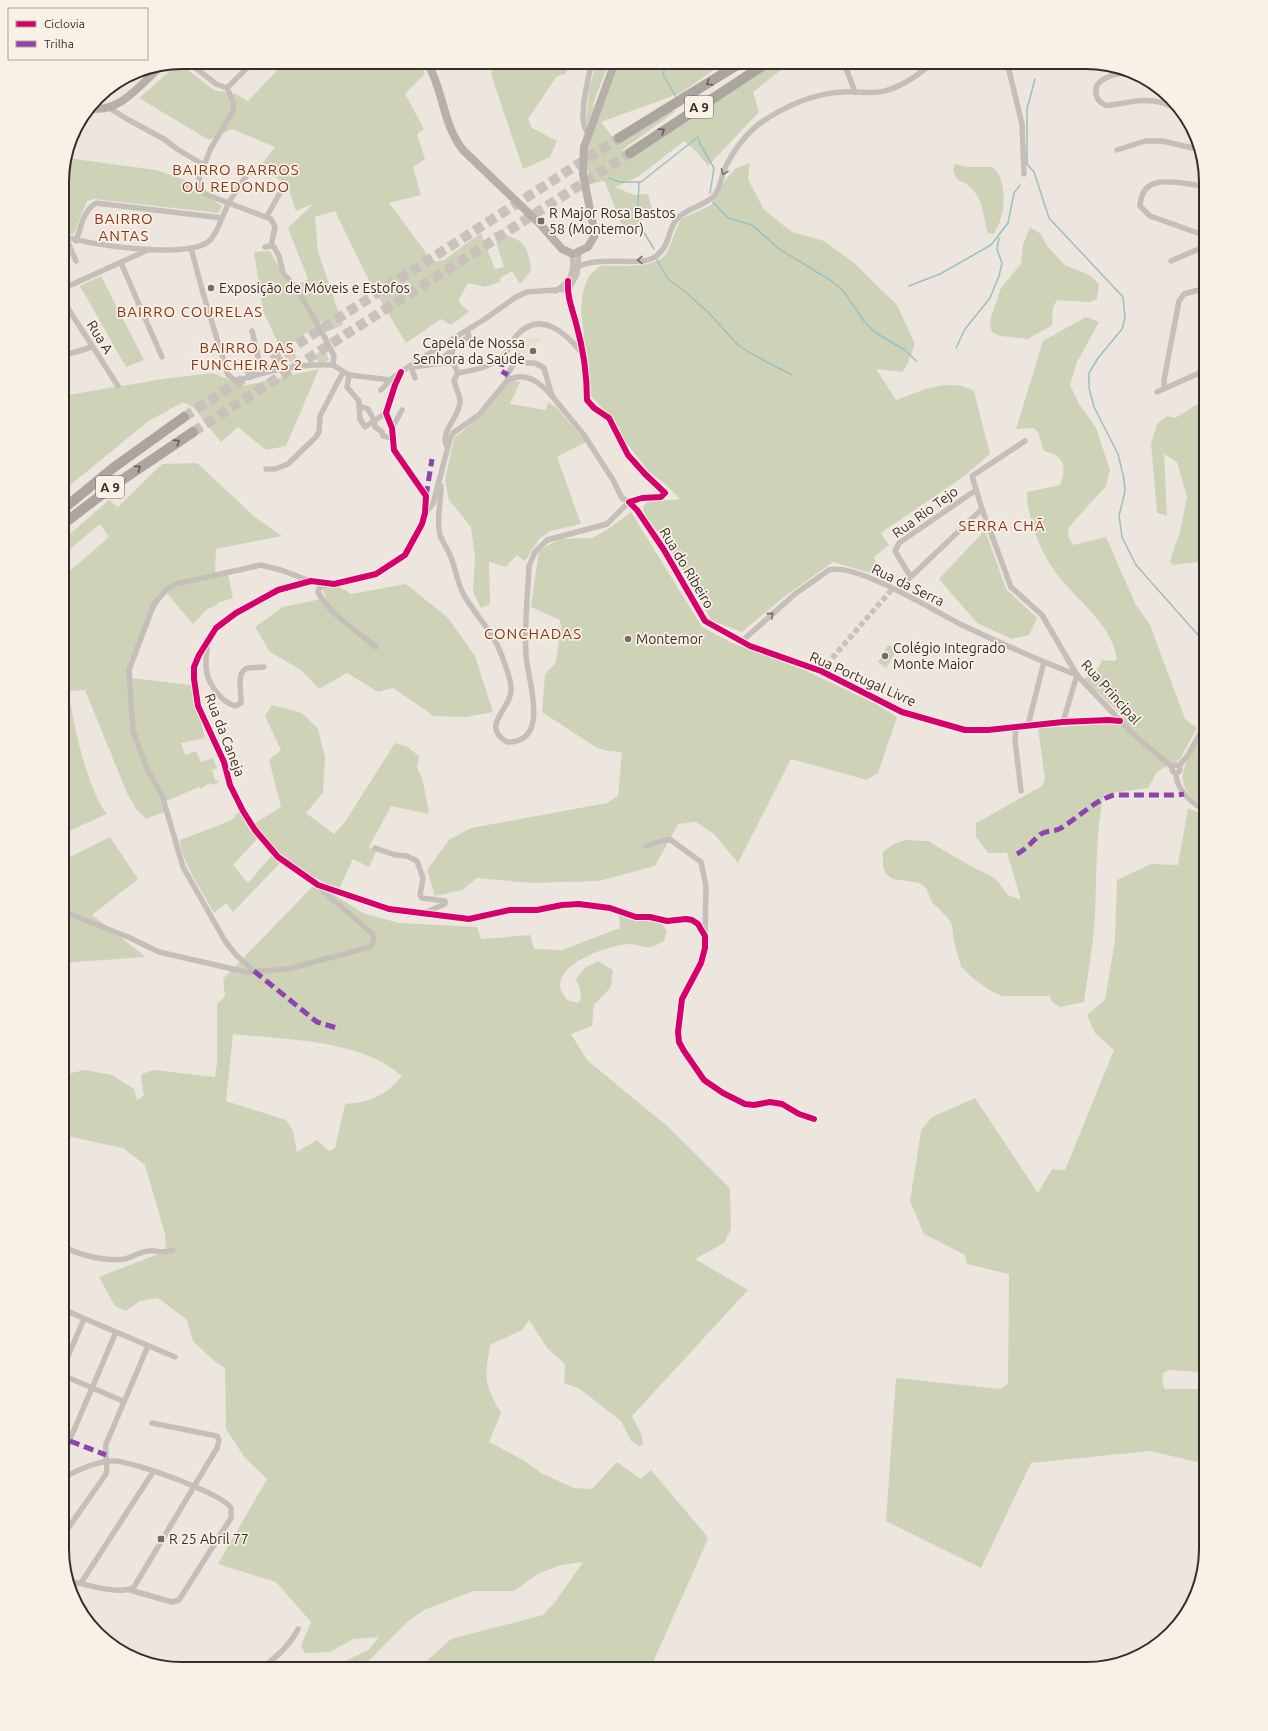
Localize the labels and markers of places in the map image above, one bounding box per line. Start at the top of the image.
place label: R Major Rosa Bastos 58 (Montemor) [549,205,676,237]
marker: R Major Rosa Bastos 58 (Montemor) [536,216,546,226]
place label: Exposição de Móveis e Estofos [219,280,410,296]
marker: Exposição de Móveis e Estofos [206,283,216,293]
place label: Capela de Nossa Senhora da Saúde [413,335,525,367]
marker: Capela de Nossa Senhora da Saúde [528,346,538,356]
place label: Montemor [636,631,704,647]
marker: Montemor [623,634,633,644]
place label: Colégio Integrado Monte Maior [893,640,1006,672]
marker: Colégio Integrado Monte Maior [880,651,890,661]
place label: R 25 Abril 77 [169,1531,249,1547]
marker: R 25 Abril 77 [156,1534,166,1544]

